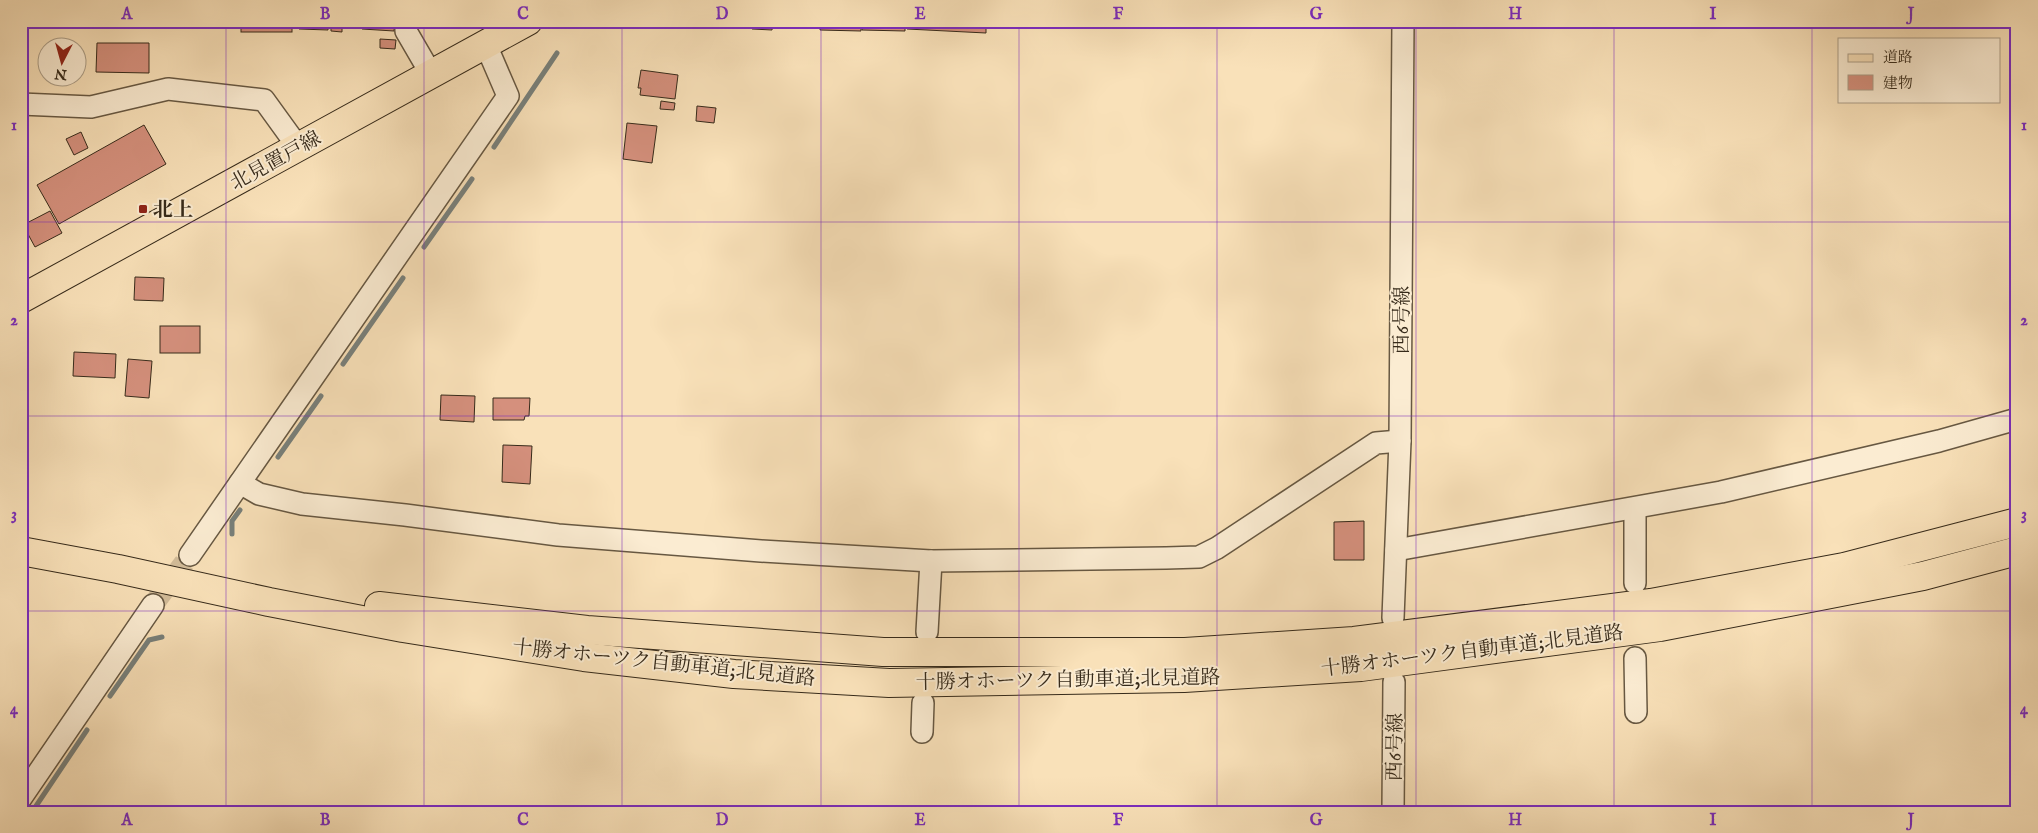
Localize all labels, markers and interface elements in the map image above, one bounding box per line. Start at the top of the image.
text: A [121,5,134,25]
text: B [320,5,331,25]
text: C [517,5,529,25]
text: D [716,5,729,25]
text: E [914,5,926,25]
text: F [1113,5,1124,25]
text: G [1310,5,1323,25]
text: H [1508,5,1522,25]
text: I [1710,5,1717,25]
text: J [1906,5,1915,25]
north arrow [38,38,88,88]
legend [1838,38,2000,102]
text: 道路 [1883,48,1913,67]
text: N [54,64,69,84]
text: 建物 [1883,74,1913,93]
text: 1 [11,116,17,136]
text: 1 [2021,116,2027,136]
street label: 北見置戸線 [226,126,326,196]
place label: 北上 [153,198,193,223]
marker: 北上 [137,203,149,215]
street label: 西6号線 [1390,286,1415,354]
text: 2 [10,311,18,331]
text: 2 [2020,311,2028,331]
text: 3 [11,505,17,525]
text: 3 [2021,505,2027,525]
street label: 十勝オホーツク自動車道;北見道路 [1319,621,1625,682]
street label: 十勝オホーツク自動車道;北見道路 [511,635,817,692]
street label: 十勝オホーツク自動車道;北見道路 [916,665,1221,696]
text: 4 [10,700,19,720]
text: 4 [2020,700,2029,720]
street label: 西6号線 [1382,713,1409,781]
text: A [121,811,134,831]
text: B [320,811,331,831]
text: C [517,811,529,831]
text: D [716,811,729,831]
text: E [914,811,926,831]
text: F [1113,811,1124,831]
text: G [1310,811,1323,831]
text: H [1508,811,1522,831]
text: I [1710,811,1717,831]
text: J [1906,811,1915,831]

